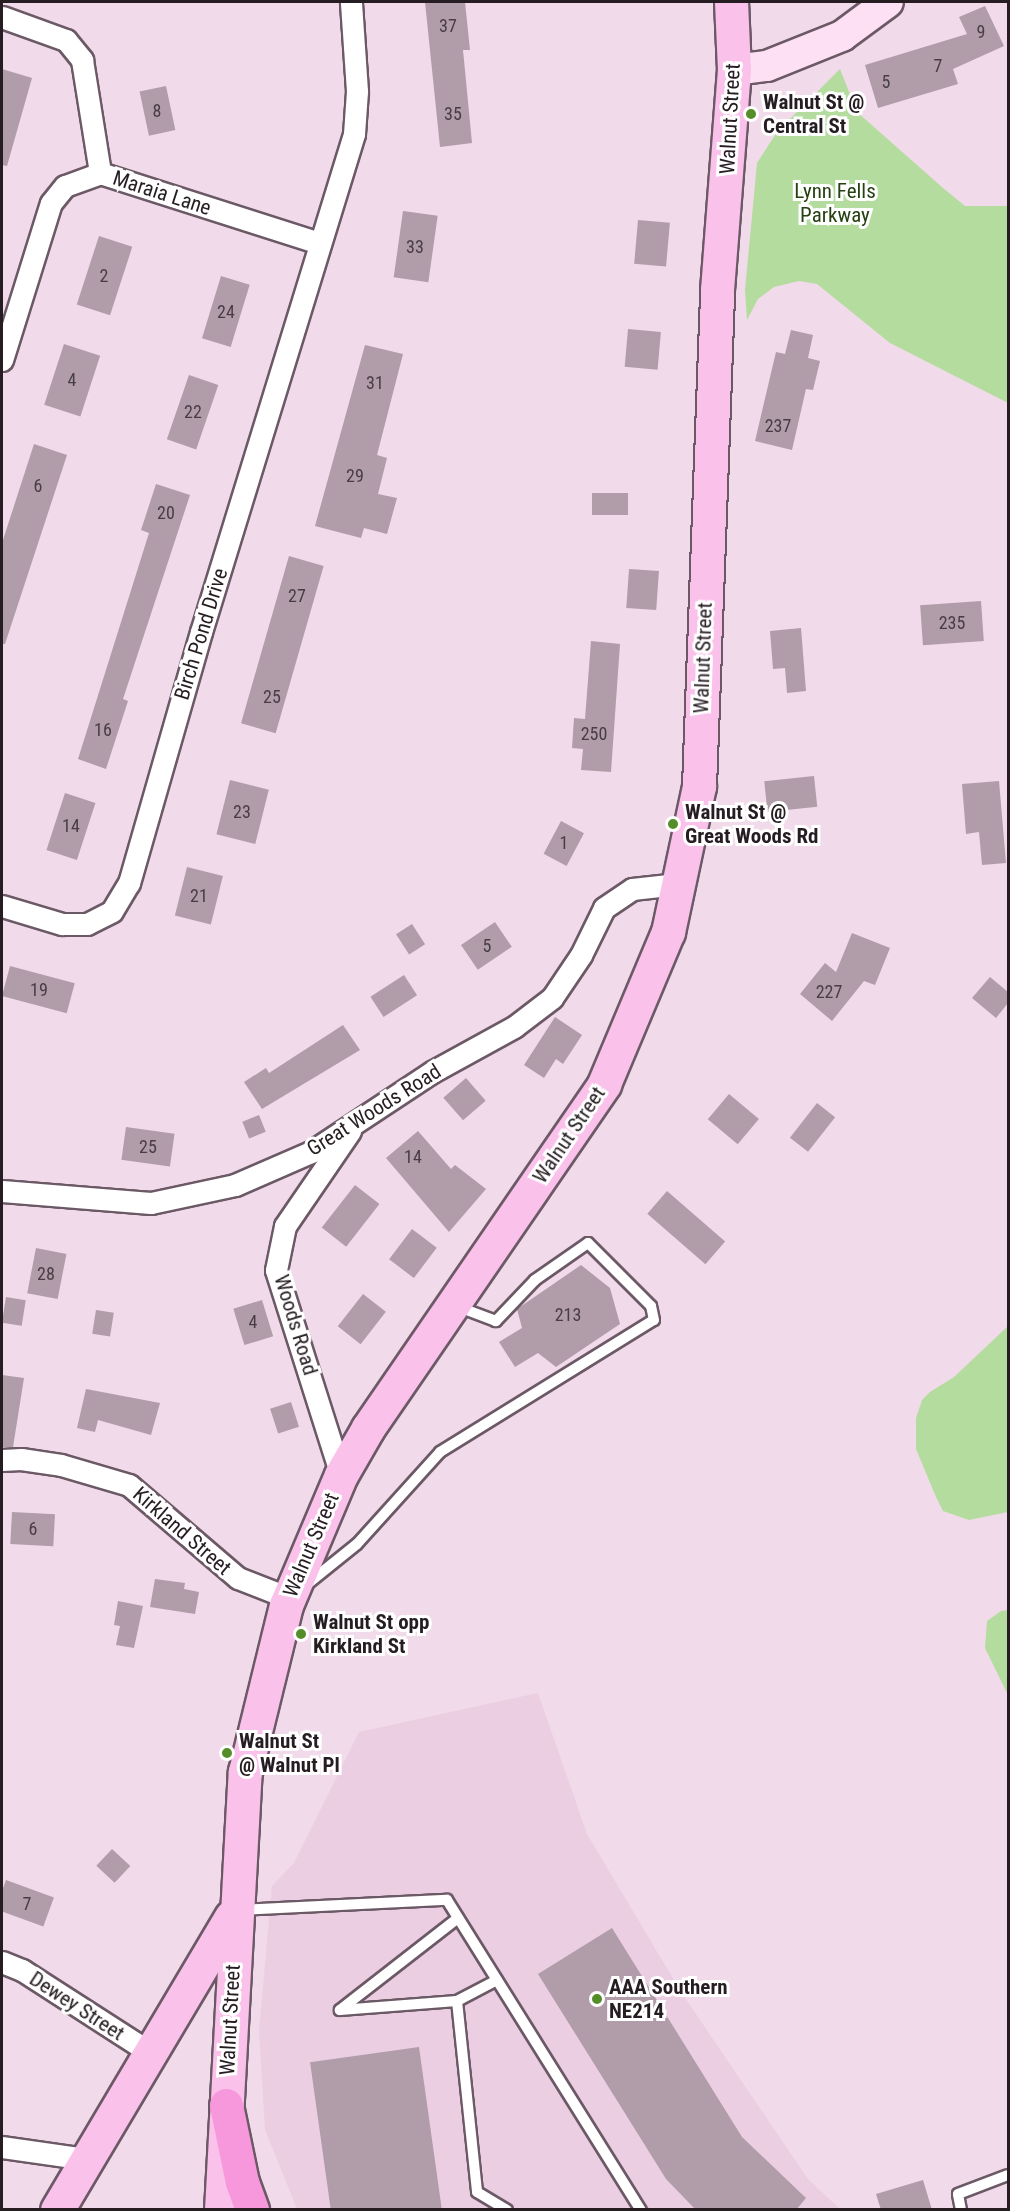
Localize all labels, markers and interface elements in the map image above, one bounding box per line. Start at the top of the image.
house number: 37 [439,15,457,37]
house number: 9 [977,21,985,43]
house number: 7 [934,55,942,77]
street label: Walnut Street [715,63,745,175]
house number: 5 [882,71,890,93]
place label: Walnut St @ Central St [763,89,864,139]
house number: 8 [153,100,161,122]
house number: 35 [444,103,462,125]
marker: Walnut St @ Central St [744,107,758,121]
street label: Maraia Lane [110,165,214,221]
park label: Lynn Fells Parkway [794,178,876,228]
house number: 33 [406,236,424,258]
house number: 2 [100,265,108,287]
house number: 24 [217,301,235,323]
house number: 4 [68,369,76,391]
house number: 31 [366,372,384,394]
house number: 22 [184,401,202,423]
house number: 237 [765,415,791,437]
house number: 29 [346,465,364,487]
house number: 6 [34,475,42,497]
house number: 20 [157,502,175,524]
street label: Birch Pond Drive [169,565,233,703]
house number: 27 [288,585,306,607]
street label: Walnut Street [688,602,718,714]
house number: 235 [939,612,965,634]
house number: 25 [263,686,281,708]
house number: 16 [94,719,112,741]
house number: 250 [581,723,607,745]
place label: Walnut St @ Great Woods Rd [685,799,818,849]
house number: 23 [233,801,251,823]
house number: 14 [62,815,80,837]
marker: Walnut St @ Great Woods Rd [666,817,680,831]
house number: 1 [560,832,568,854]
house number: 21 [190,885,208,907]
house number: 5 [483,935,491,957]
house number: 19 [30,979,48,1001]
house number: 227 [816,981,842,1003]
street label: Great Woods Road [302,1059,446,1161]
street label: Walnut Street [527,1082,611,1188]
house number: 25 [139,1136,157,1158]
house number: 14 [404,1146,422,1168]
house number: 28 [37,1263,55,1285]
street label: Woods Road [269,1272,323,1378]
house number: 213 [555,1304,581,1326]
house number: 4 [249,1311,257,1333]
street label: Kirkland Street [128,1482,236,1580]
street label: Walnut Street [278,1489,344,1601]
house number: 6 [29,1518,37,1540]
place label: Walnut St opp Kirkland St [313,1609,429,1659]
marker: Walnut St opp Kirkland St [294,1627,308,1641]
place label: Walnut St @ Walnut Pl [239,1728,340,1778]
marker: Walnut St @ Walnut Pl [220,1746,234,1760]
house number: 7 [23,1893,31,1915]
street label: Walnut Street [215,1964,245,2076]
street label: Dewey Street [25,1966,129,2046]
place label: AAA Southern NE214 [609,1974,728,2024]
marker: AAA Southern NE214 [590,1992,604,2006]

